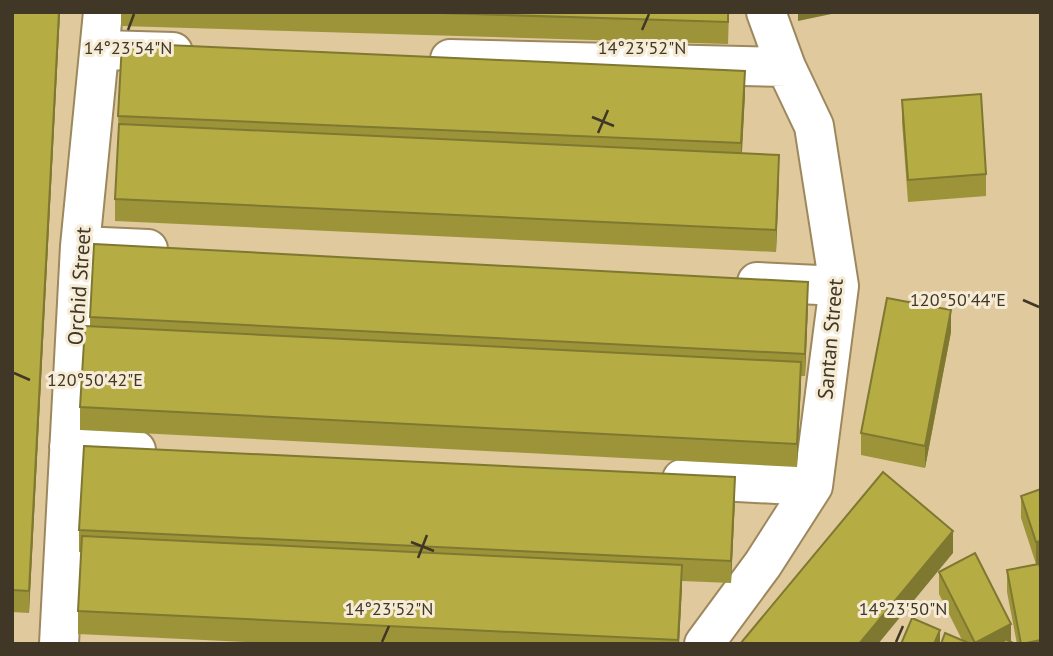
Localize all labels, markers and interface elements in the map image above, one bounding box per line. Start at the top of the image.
text: 14°23'54"N [84,36,172,59]
text: 14°23'52"N [598,36,686,59]
street label: Orchid Street [61,226,97,346]
street label: Santan Street [811,277,849,401]
text: 120°50'44"E [910,288,1006,311]
text: 120°50'42"E [47,368,143,391]
text: 14°23'52"N [345,597,433,620]
text: 14°23'50"N [859,597,947,620]

